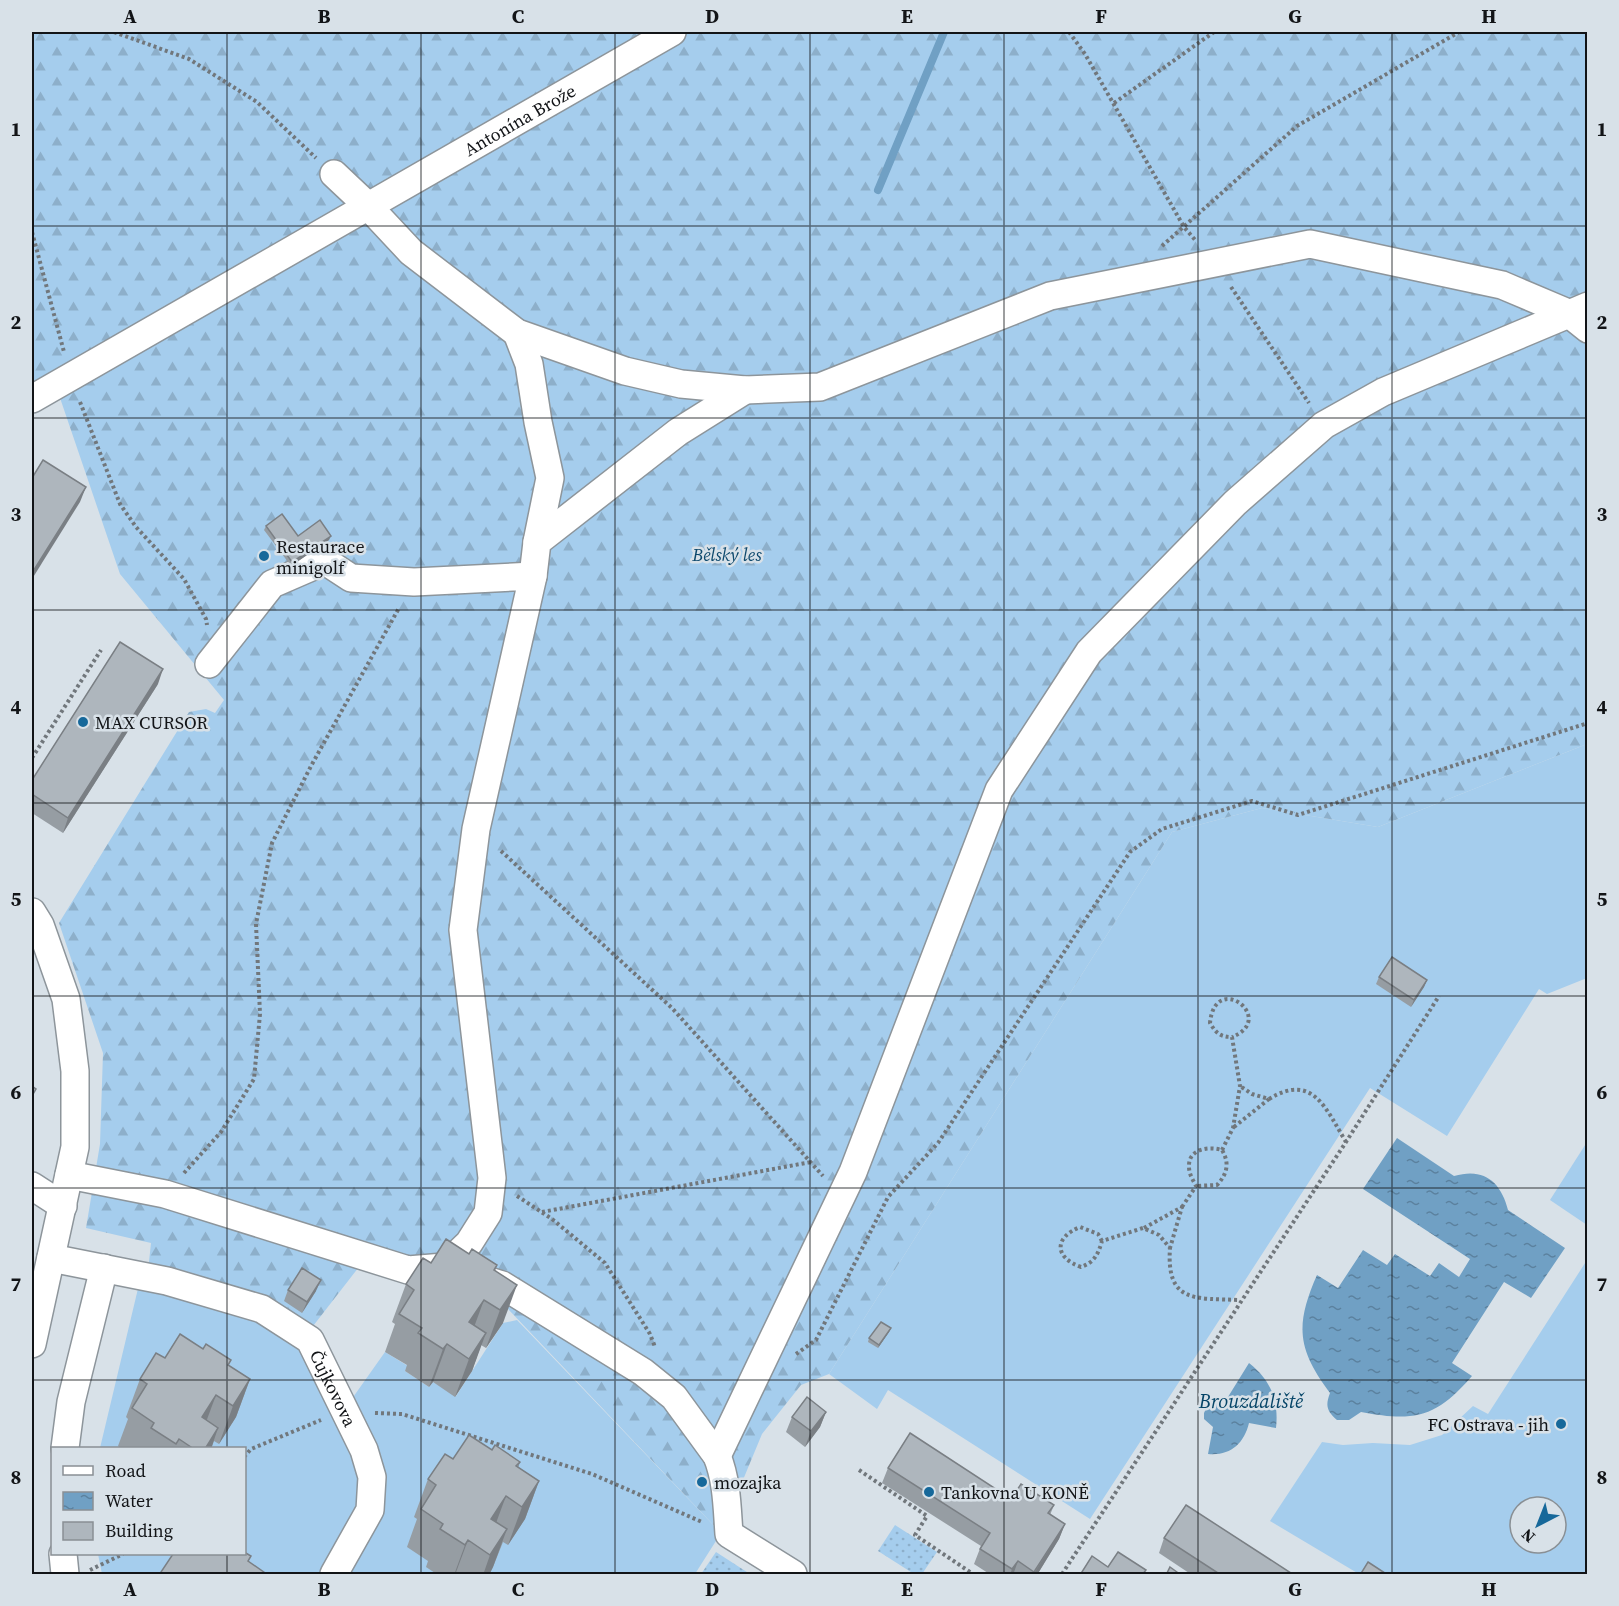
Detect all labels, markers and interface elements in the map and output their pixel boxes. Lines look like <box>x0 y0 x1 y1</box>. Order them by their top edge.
text: A <box>123 2 137 30</box>
text: B <box>317 2 331 30</box>
text: C <box>512 2 524 30</box>
text: D <box>705 2 719 30</box>
text: E <box>901 2 913 30</box>
text: F <box>1095 2 1107 30</box>
text: G <box>1288 2 1302 30</box>
text: H <box>1481 2 1497 30</box>
street label: Antonína Brože <box>459 77 580 161</box>
text: 1 <box>11 115 21 143</box>
text: 1 <box>1597 115 1607 143</box>
text: 2 <box>11 308 22 336</box>
text: 2 <box>1597 308 1608 336</box>
text: 3 <box>11 500 22 528</box>
text: 3 <box>1597 500 1608 528</box>
place label: Restaurace minigolf <box>276 534 365 580</box>
park label: Bělský les <box>691 542 762 567</box>
marker: Restaurace minigolf <box>257 549 271 563</box>
text: 4 <box>11 693 22 721</box>
text: 4 <box>1597 693 1608 721</box>
place label: MAX CURSOR <box>95 710 208 735</box>
marker: MAX CURSOR <box>76 715 90 729</box>
text: 5 <box>11 885 22 913</box>
text: 5 <box>1597 885 1608 913</box>
text: 6 <box>11 1078 22 1106</box>
text: 6 <box>1597 1078 1608 1106</box>
text: 7 <box>11 1270 22 1298</box>
text: 7 <box>1597 1270 1608 1298</box>
street label: Čujkovova <box>304 1346 363 1431</box>
water label: Brouzdaliště <box>1198 1387 1305 1415</box>
place label: FC Ostrava - jih <box>1427 1412 1549 1437</box>
marker: FC Ostrava - jih <box>1554 1417 1568 1431</box>
legend <box>51 1447 246 1555</box>
text: Road <box>105 1458 146 1483</box>
text: 8 <box>11 1463 21 1491</box>
text: 8 <box>1597 1463 1607 1491</box>
place label: mozajka <box>714 1470 782 1495</box>
marker: mozajka <box>695 1475 709 1489</box>
place label: Tankovna U KONĚ <box>941 1480 1089 1505</box>
marker: Tankovna U KONĚ <box>922 1485 936 1499</box>
text: Water <box>105 1488 153 1513</box>
north arrow <box>1508 1495 1568 1555</box>
text: Building <box>105 1518 173 1543</box>
text: N <box>1516 1524 1540 1548</box>
text: A <box>123 1575 137 1603</box>
text: B <box>317 1575 331 1603</box>
text: C <box>512 1575 524 1603</box>
text: D <box>705 1575 719 1603</box>
text: E <box>901 1575 913 1603</box>
text: F <box>1095 1575 1107 1603</box>
text: G <box>1288 1575 1302 1603</box>
text: H <box>1481 1575 1497 1603</box>

